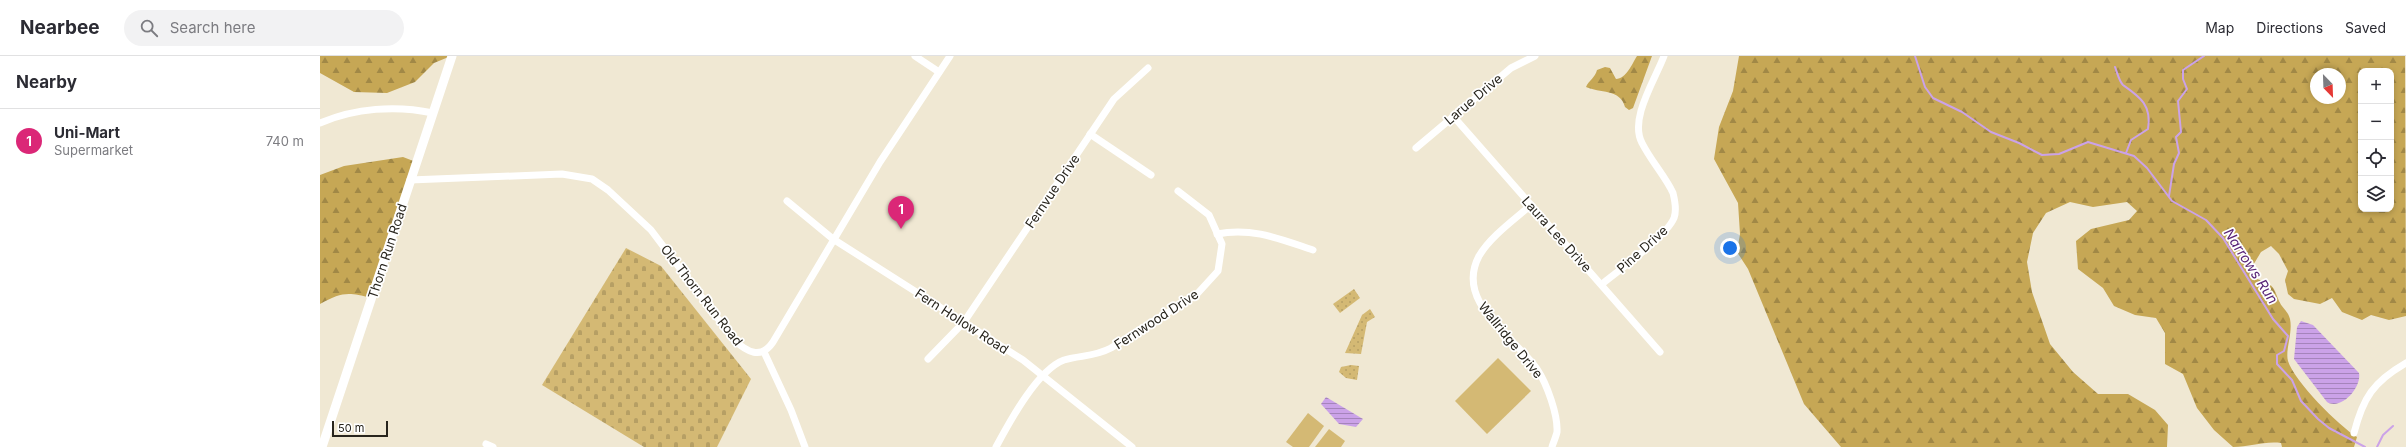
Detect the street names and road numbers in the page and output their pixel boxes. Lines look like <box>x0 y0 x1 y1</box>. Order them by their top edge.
street label: Larue Drive <box>1441 70 1505 128</box>
street label: Fernvue Drive <box>1021 151 1083 231</box>
street label: Laura Lee Drive <box>1519 193 1595 275</box>
street label: Thorn Run Road <box>364 201 410 301</box>
street label: Pine Drive <box>1613 222 1671 276</box>
street label: Old Thorn Run Road <box>658 241 746 349</box>
street label: Fern Hollow Road <box>912 285 1012 357</box>
street label: Fernwood Drive <box>1111 286 1201 352</box>
street label: Wallridge Drive <box>1475 299 1547 381</box>

